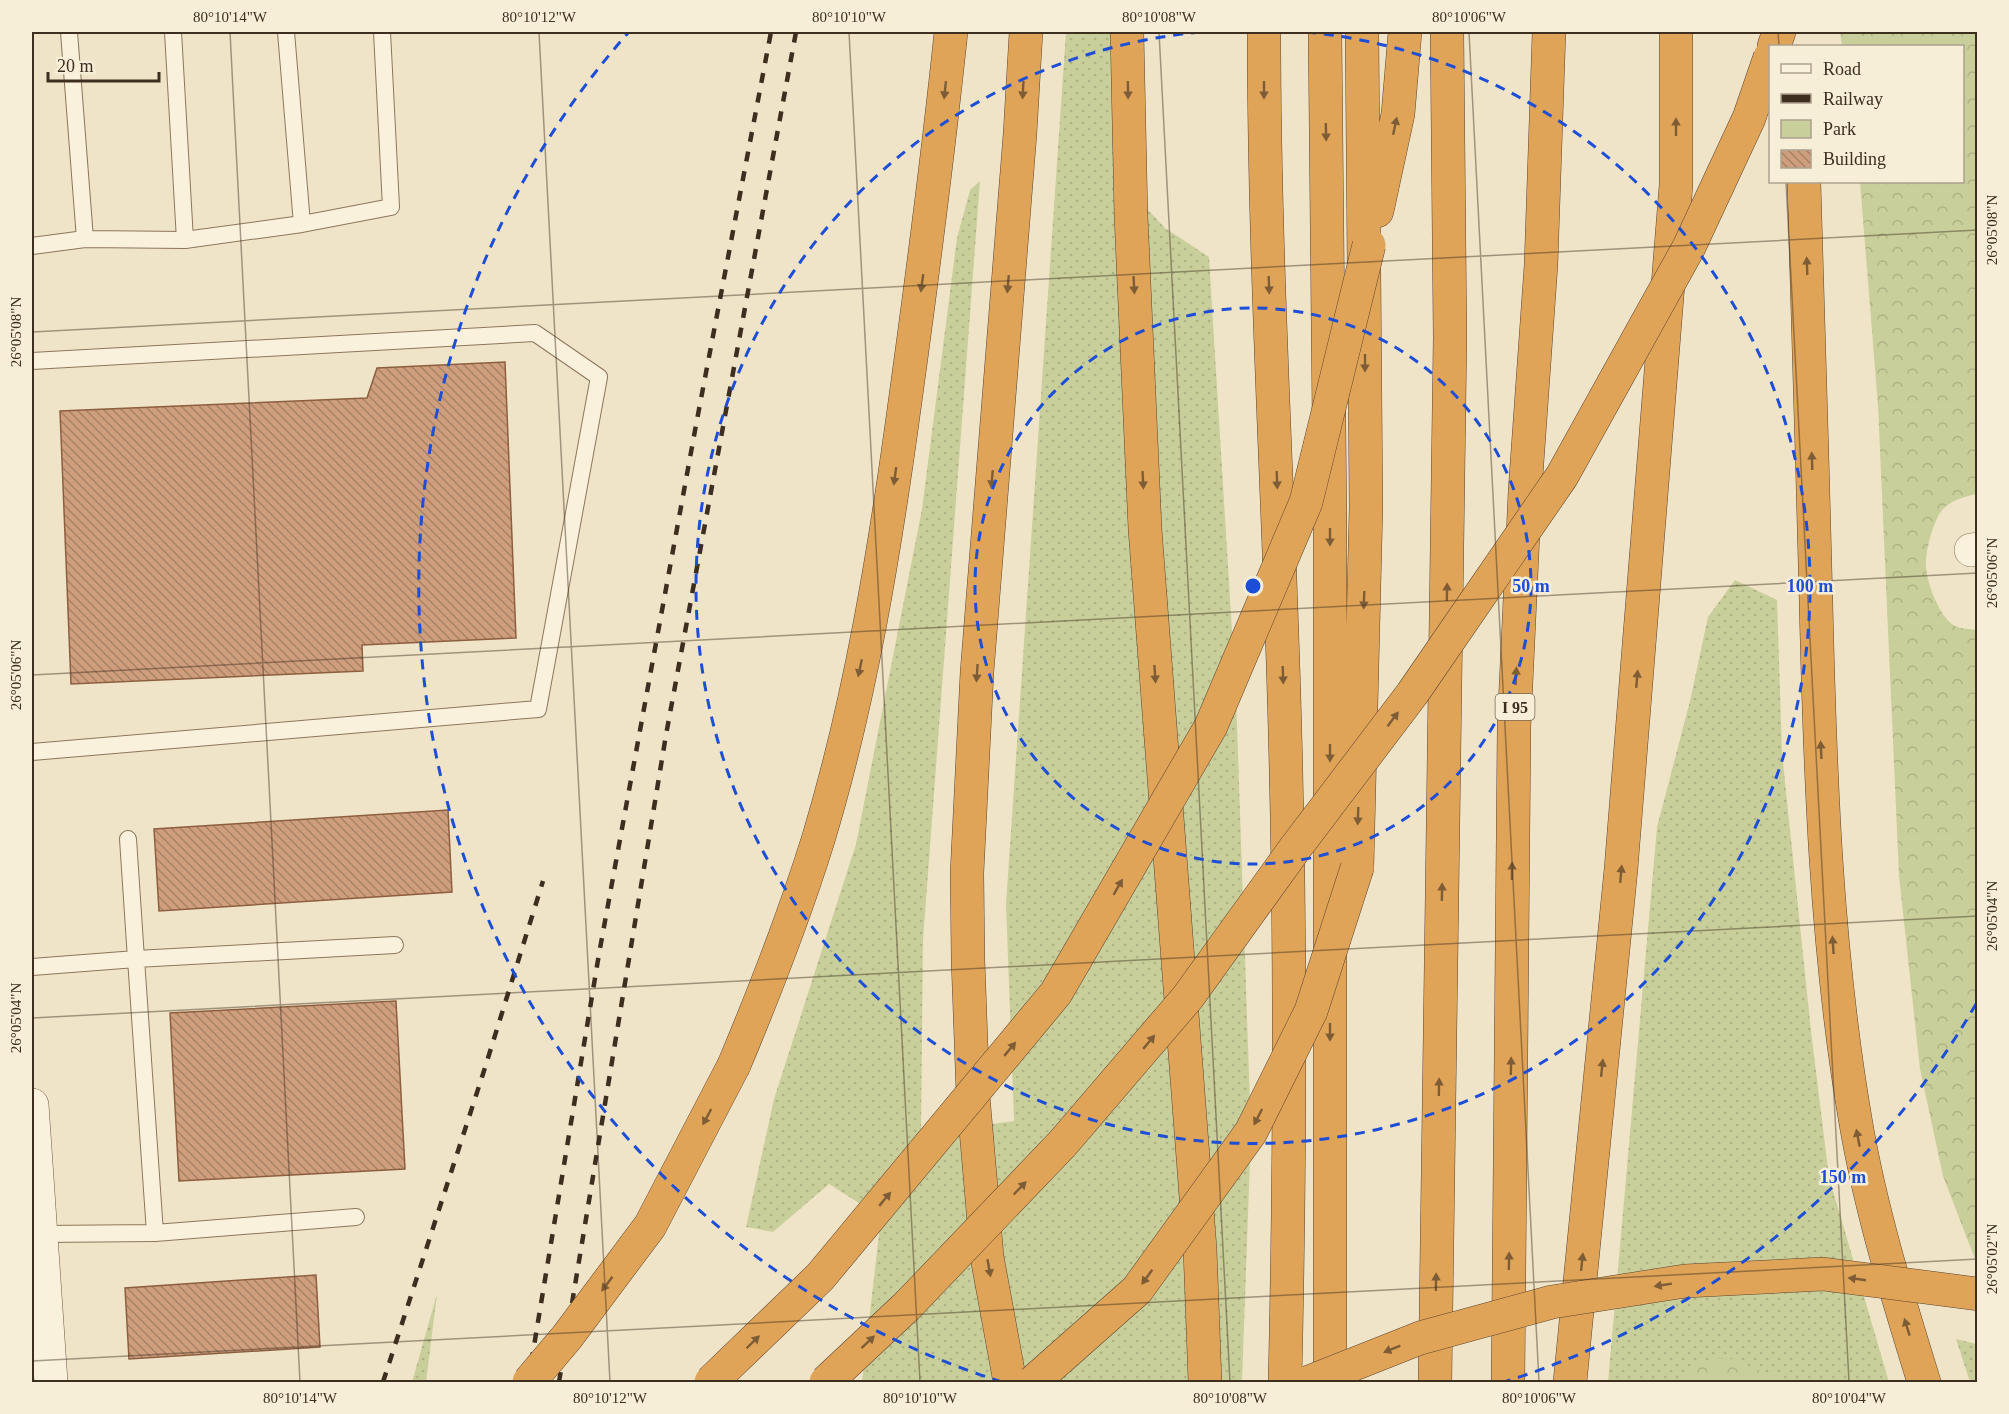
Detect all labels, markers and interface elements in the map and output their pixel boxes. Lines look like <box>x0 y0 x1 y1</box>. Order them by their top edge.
text: 80°10'14"W <box>193 9 268 25</box>
text: 80°10'12"W <box>502 9 577 25</box>
text: 80°10'10"W <box>812 9 887 25</box>
text: 80°10'08"W <box>1122 9 1197 25</box>
text: 80°10'06"W <box>1432 9 1507 25</box>
scale bar <box>48 45 159 83</box>
legend <box>1769 45 1964 183</box>
text: 20 m <box>57 56 94 76</box>
text: Road <box>1823 59 1861 79</box>
one-way arrow <box>940 80 950 99</box>
one-way arrow <box>1018 80 1028 99</box>
one-way arrow <box>1123 80 1133 99</box>
one-way arrow <box>1259 80 1269 99</box>
text: Railway <box>1823 89 1883 109</box>
one-way arrow <box>1391 117 1401 135</box>
one-way arrow <box>1671 117 1681 136</box>
text: Park <box>1823 119 1856 139</box>
one-way arrow <box>1321 122 1331 141</box>
text: Building <box>1823 149 1886 169</box>
text: 26°05'08"N <box>1984 195 2000 265</box>
one-way arrow <box>1802 257 1812 276</box>
one-way arrow <box>917 274 926 293</box>
one-way arrow <box>1003 275 1013 294</box>
one-way arrow <box>1129 275 1138 294</box>
one-way arrow <box>1265 275 1274 294</box>
text: 26°05'08"N <box>8 297 24 367</box>
one-way arrow <box>1360 353 1370 372</box>
one-way arrow <box>1808 451 1817 470</box>
one-way arrow <box>890 467 899 486</box>
one-way arrow <box>987 469 997 488</box>
one-way arrow <box>1138 470 1147 489</box>
one-way arrow <box>1272 470 1281 489</box>
one-way arrow <box>1325 527 1335 546</box>
text: 26°05'06"N <box>1984 538 2000 608</box>
centre of rings <box>1243 576 1263 596</box>
text: 50 m <box>1512 576 1550 596</box>
text: 100 m <box>1787 576 1833 596</box>
one-way arrow <box>1442 583 1451 602</box>
one-way arrow <box>1359 590 1368 609</box>
text: 26°05'06"N <box>8 640 24 710</box>
one-way arrow <box>855 659 864 678</box>
one-way arrow <box>972 664 981 683</box>
one-way arrow <box>1151 665 1160 684</box>
one-way arrow <box>1279 665 1288 684</box>
one-way arrow <box>1512 667 1521 686</box>
one-way arrow <box>1632 670 1642 689</box>
road number: I 95 <box>1496 694 1534 720</box>
one-way arrow <box>1387 712 1399 728</box>
one-way arrow <box>1816 741 1825 760</box>
one-way arrow <box>1325 743 1335 762</box>
one-way arrow <box>1353 806 1363 825</box>
one-way arrow <box>1507 862 1517 881</box>
one-way arrow <box>1616 864 1626 883</box>
one-way arrow <box>1112 879 1123 895</box>
text: 26°05'04"N <box>1984 881 2000 951</box>
one-way arrow <box>1437 883 1447 902</box>
one-way arrow <box>1828 935 1838 954</box>
text: 26°05'04"N <box>8 983 24 1053</box>
one-way arrow <box>1325 1022 1335 1041</box>
one-way arrow <box>1142 1035 1155 1050</box>
one-way arrow <box>1003 1041 1016 1057</box>
one-way arrow <box>1506 1057 1515 1076</box>
one-way arrow <box>1597 1058 1606 1077</box>
one-way arrow <box>1434 1078 1444 1097</box>
one-way arrow <box>702 1109 712 1126</box>
one-way arrow <box>1253 1109 1263 1126</box>
one-way arrow <box>1853 1128 1862 1147</box>
text: 150 m <box>1820 1167 1866 1187</box>
one-way arrow <box>1013 1181 1027 1196</box>
one-way arrow <box>878 1191 891 1207</box>
text: 26°05'02"N <box>1984 1224 2000 1294</box>
one-way arrow <box>1504 1252 1514 1271</box>
one-way arrow <box>1577 1252 1587 1271</box>
one-way arrow <box>985 1258 994 1277</box>
one-way arrow <box>1142 1269 1153 1285</box>
one-way arrow <box>1432 1273 1441 1292</box>
one-way arrow <box>1847 1274 1866 1283</box>
one-way arrow <box>601 1275 613 1291</box>
one-way arrow <box>1653 1280 1672 1289</box>
one-way arrow <box>1902 1318 1911 1336</box>
one-way arrow <box>745 1335 759 1349</box>
one-way arrow <box>861 1336 875 1350</box>
one-way arrow <box>1383 1345 1401 1354</box>
text: 80°10'14"W <box>263 1390 338 1406</box>
text: 80°10'12"W <box>573 1390 648 1406</box>
text: 80°10'10"W <box>883 1390 958 1406</box>
text: 80°10'08"W <box>1193 1390 1268 1406</box>
text: 80°10'06"W <box>1502 1390 1577 1406</box>
text: 80°10'04"W <box>1812 1390 1887 1406</box>

